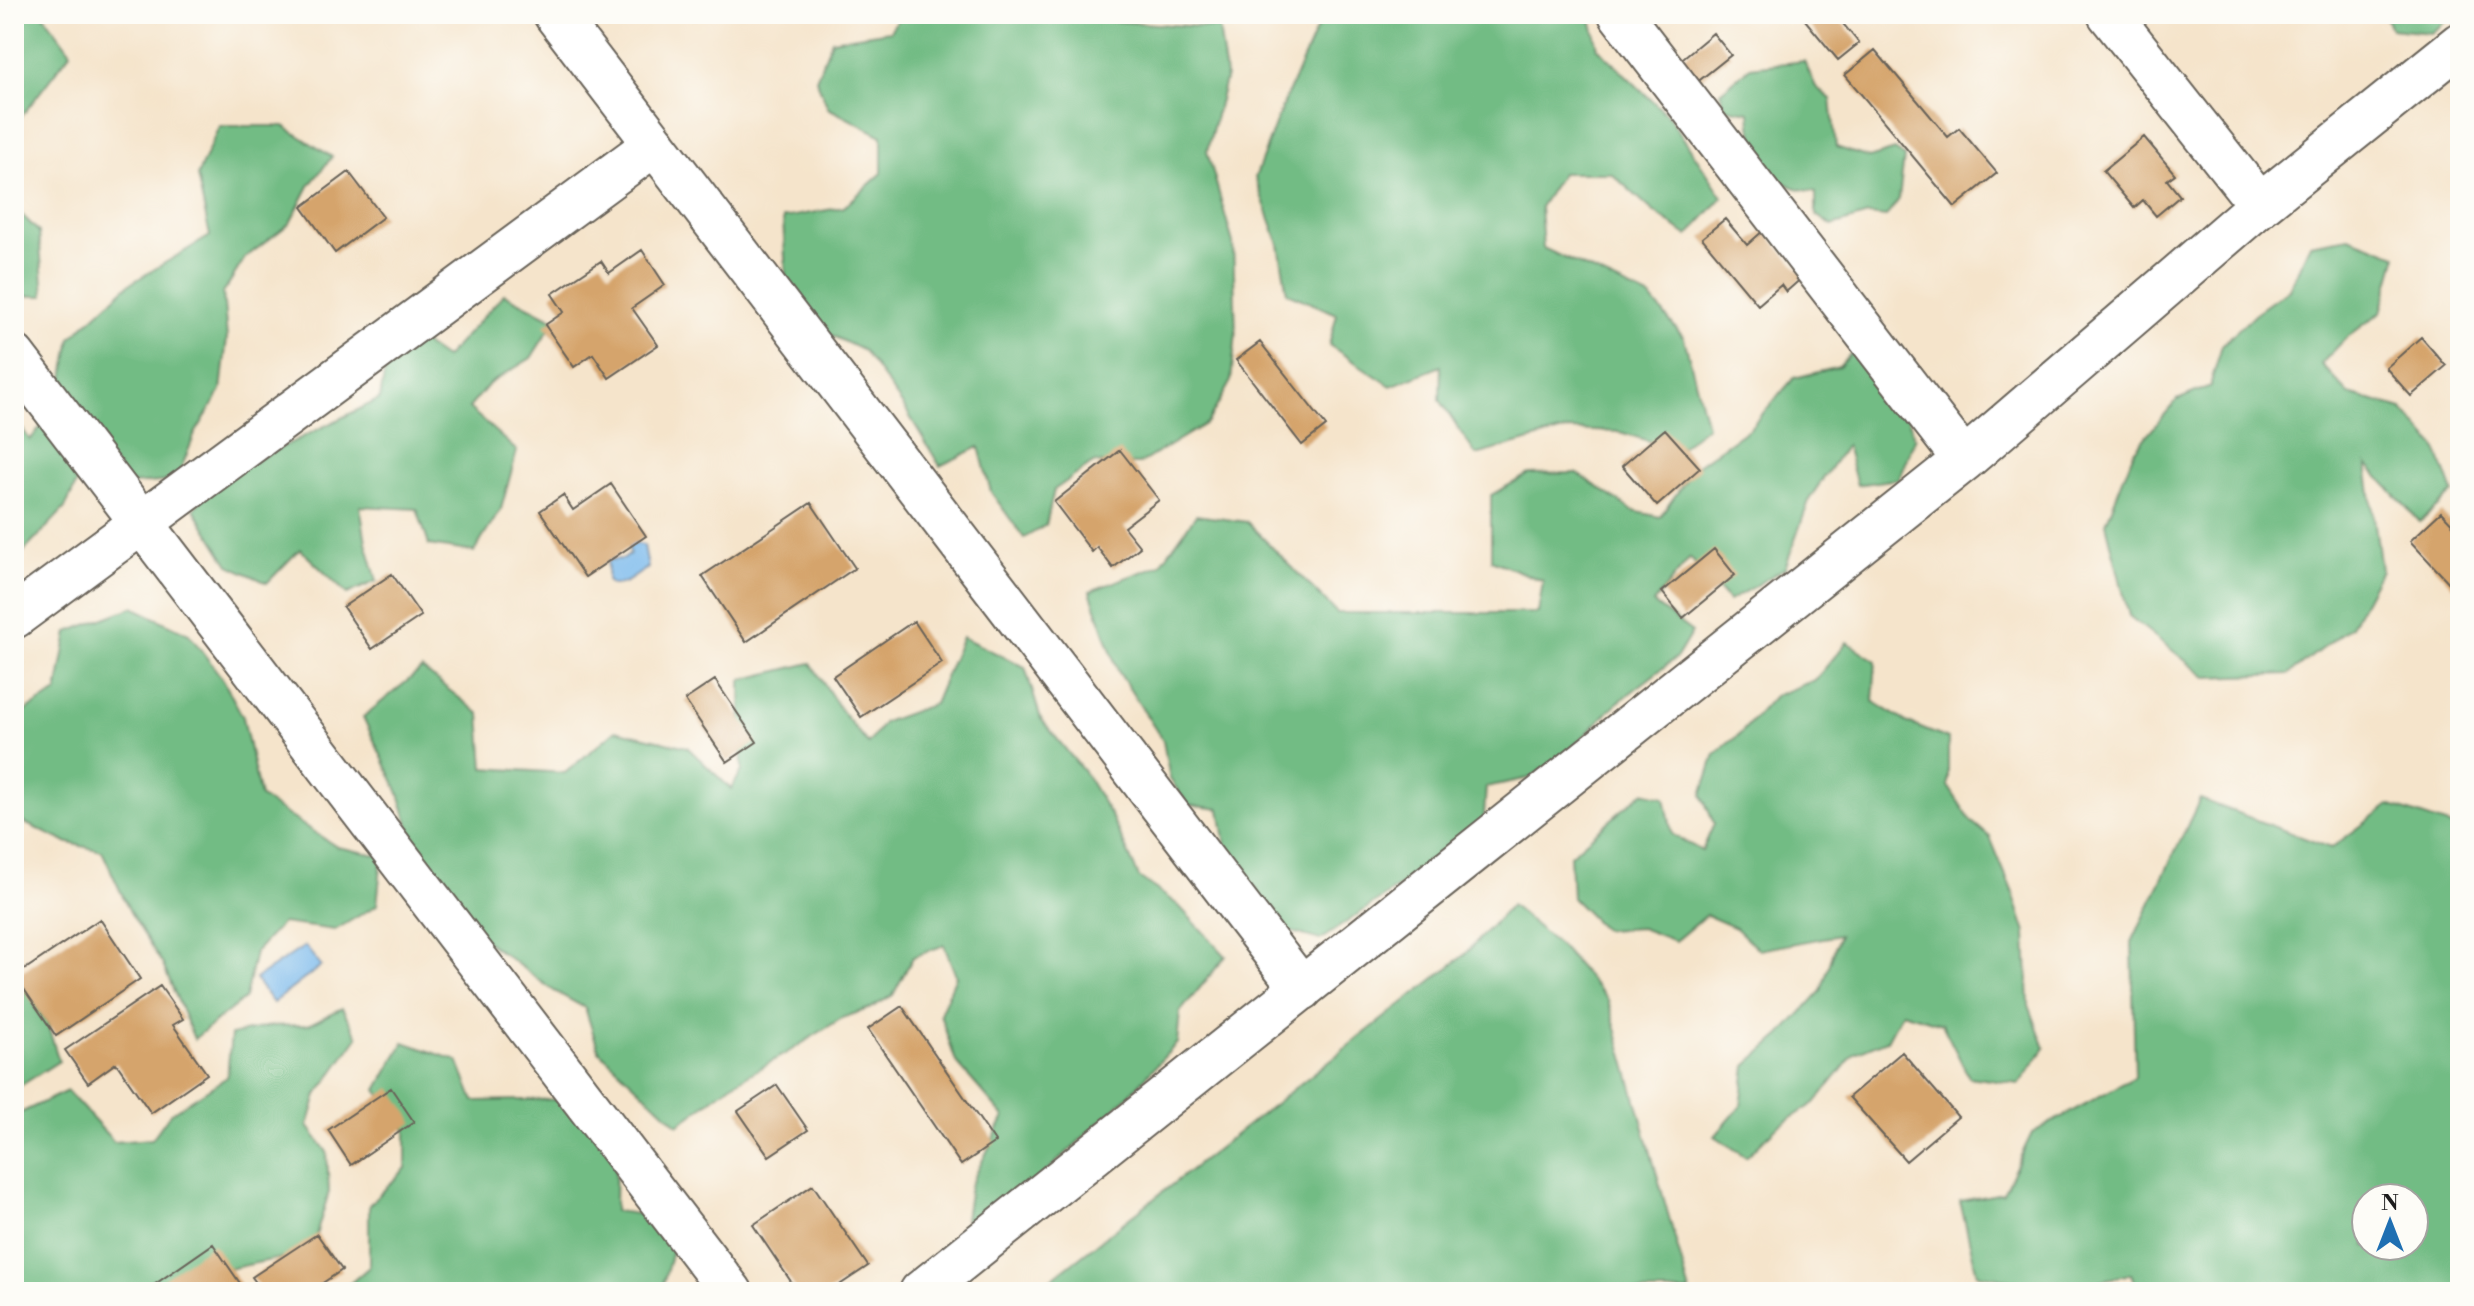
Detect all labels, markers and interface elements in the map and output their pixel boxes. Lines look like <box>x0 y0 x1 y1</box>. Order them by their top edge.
north arrow <box>2350 1182 2430 1262</box>
text: N <box>2381 1190 2399 1217</box>

